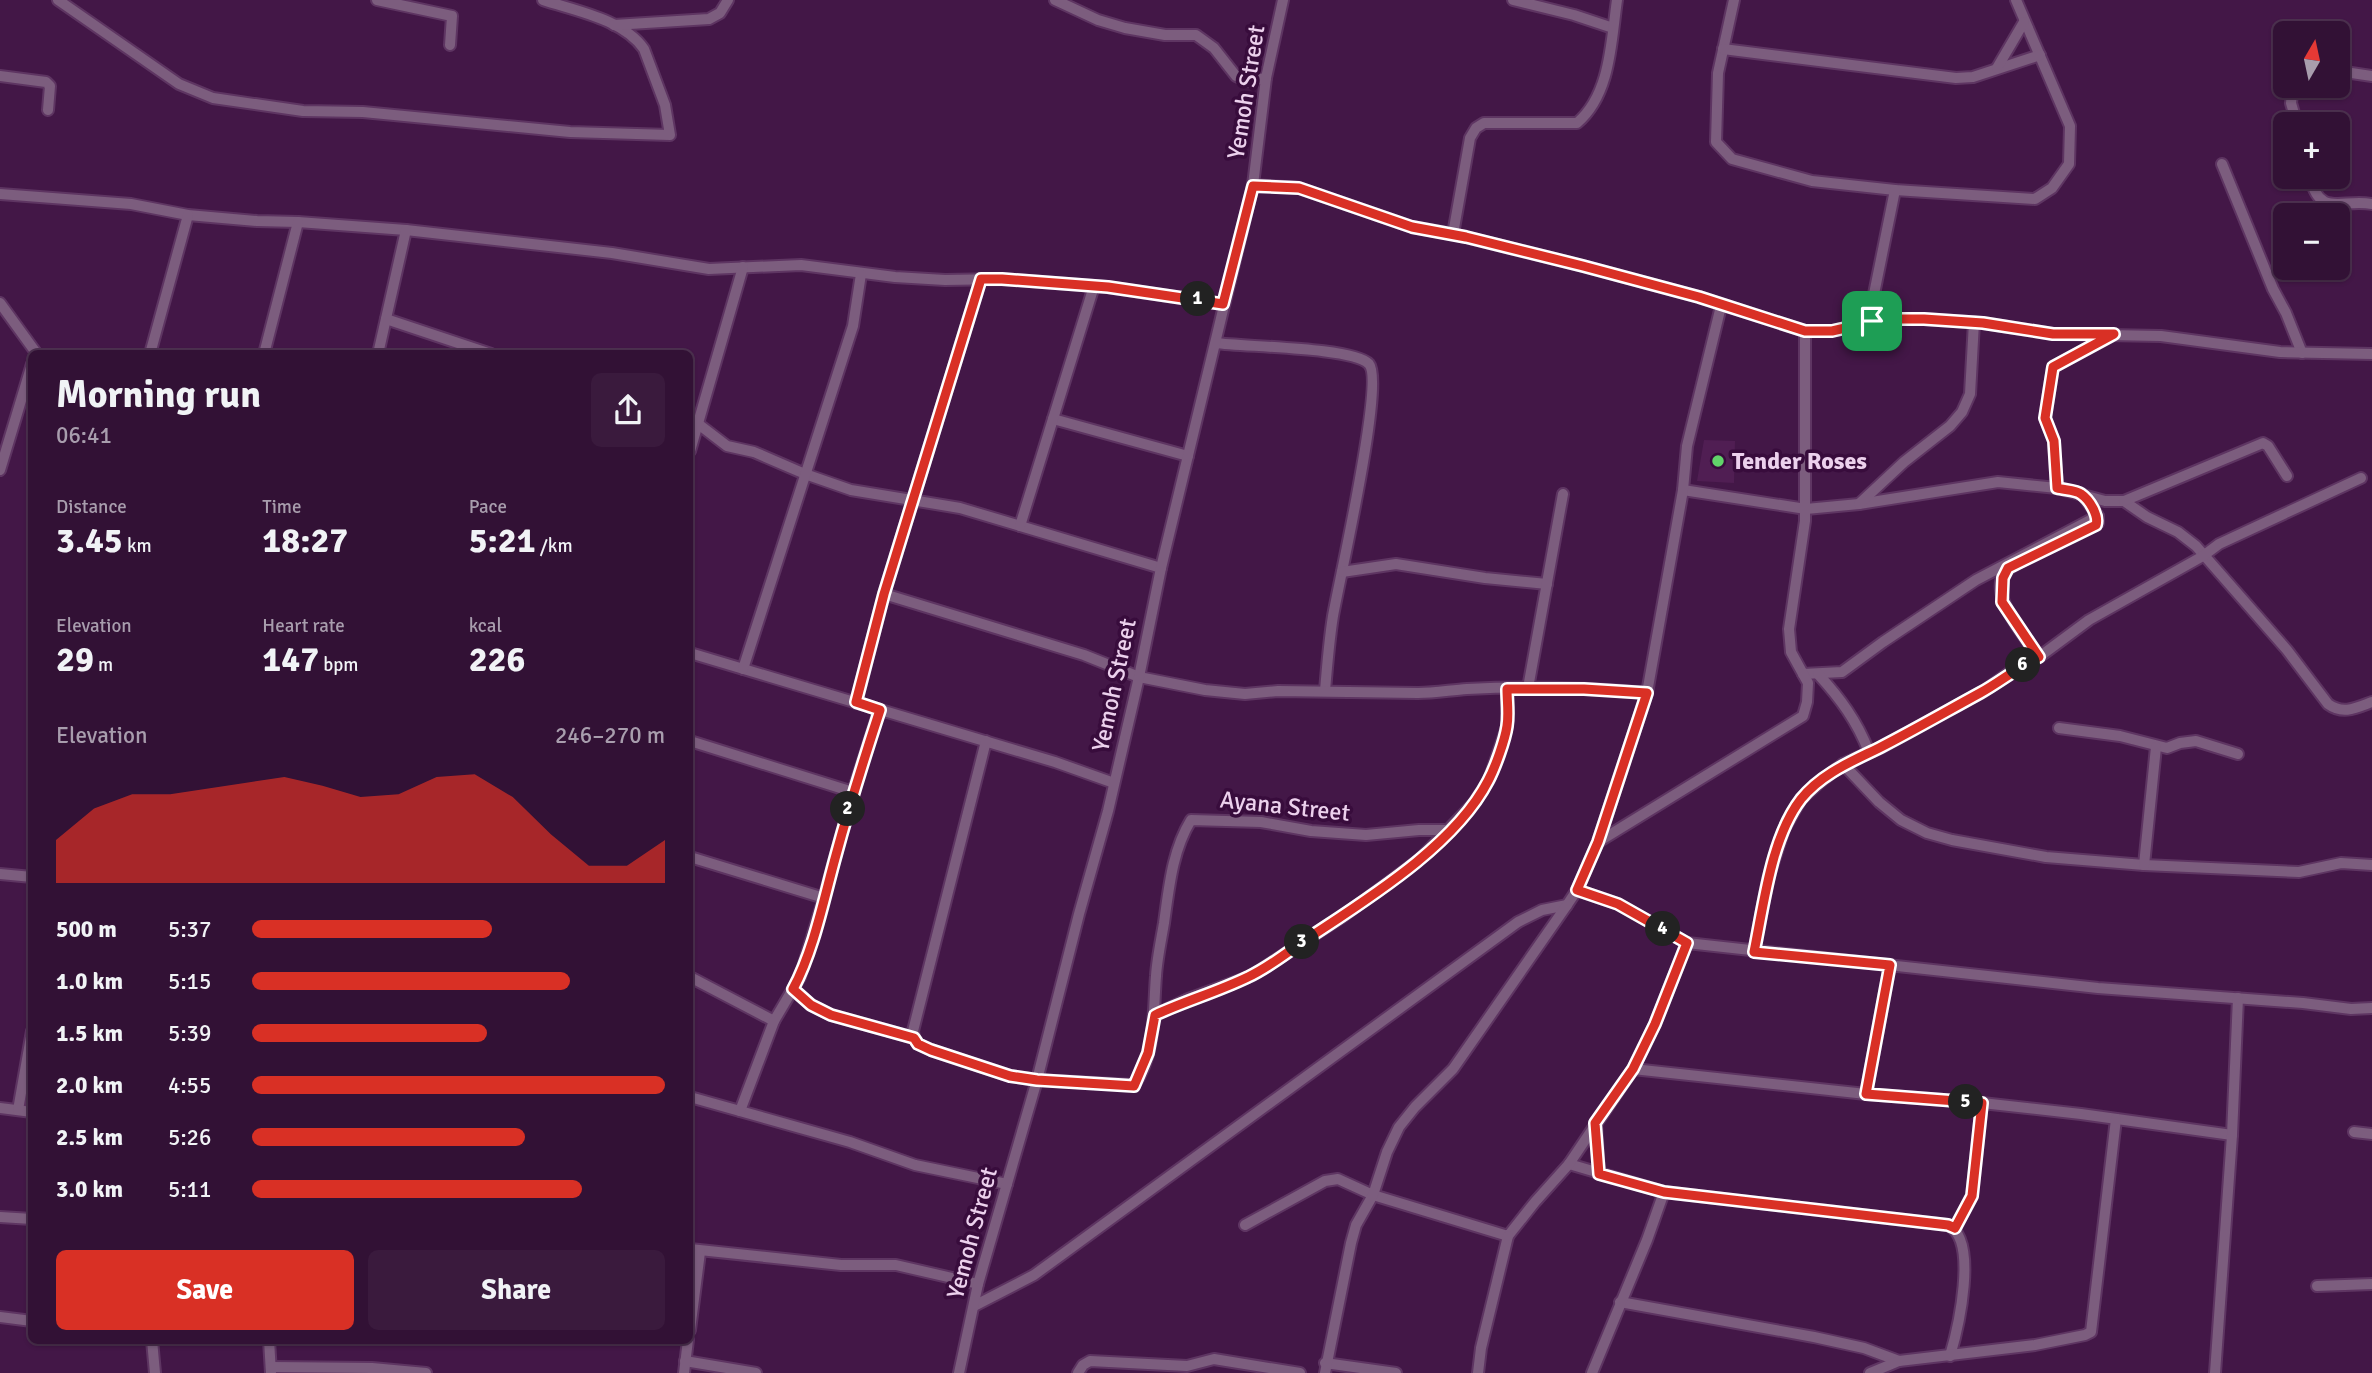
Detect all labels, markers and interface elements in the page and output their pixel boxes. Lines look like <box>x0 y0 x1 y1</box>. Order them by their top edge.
north arrow <box>2273 21 2350 98</box>
map controls <box>2273 21 2350 280</box>
street label: Yemoh Street <box>1221 23 1271 161</box>
button: + <box>2273 112 2350 189</box>
button: − <box>2273 203 2350 280</box>
pin: 1 <box>1180 282 1216 316</box>
text: 1 <box>1192 286 1203 310</box>
pin <box>1842 291 1902 351</box>
icon: arrive <box>1853 302 1891 340</box>
text: Morning run <box>56 371 261 418</box>
button: share <box>591 373 665 447</box>
text: 06:41 <box>56 421 112 450</box>
place label: Tender Roses <box>1732 446 1867 476</box>
marker: Tender Roses <box>1710 453 1726 469</box>
text: Distance <box>56 495 127 519</box>
text: Time <box>262 495 301 519</box>
text: Pace <box>469 495 507 519</box>
text: 3.45 <box>56 519 123 562</box>
text: 18:27 <box>262 519 348 562</box>
text: 5:21 <box>469 519 536 562</box>
text: km <box>123 534 152 558</box>
text: /km <box>536 534 573 558</box>
text: Elevation <box>56 614 132 638</box>
text: Heart rate <box>262 614 345 638</box>
text: kcal <box>469 614 502 638</box>
street label: Yemoh Street <box>1085 616 1143 754</box>
text: 29 <box>56 638 94 681</box>
text: 147 <box>262 638 319 681</box>
text: 226 <box>469 638 525 681</box>
pin: 6 <box>2006 648 2040 682</box>
text: 6 <box>2017 652 2028 676</box>
text: m <box>94 653 113 677</box>
text: bpm <box>319 653 358 677</box>
text: Elevation <box>56 721 148 750</box>
text: 246–270 m <box>555 721 665 750</box>
street label: Ayana Street <box>1219 784 1351 828</box>
pin: 2 <box>830 792 866 826</box>
text: 2 <box>842 796 853 820</box>
pin: 4 <box>1646 912 1680 946</box>
text: 500 m <box>56 915 117 944</box>
text: 5:37 <box>168 915 211 944</box>
text: 4 <box>1657 916 1668 940</box>
pin: 3 <box>1284 925 1320 960</box>
text: 3 <box>1296 929 1307 953</box>
text: 1.0 km <box>56 967 123 996</box>
text: 5:15 <box>168 967 211 996</box>
text: 1.5 km <box>56 1019 123 1048</box>
text: 5:39 <box>168 1019 211 1048</box>
text: 2.0 km <box>56 1071 123 1100</box>
text: 4:55 <box>168 1071 211 1100</box>
pin: 5 <box>1948 1084 1983 1120</box>
text: 5 <box>1960 1089 1971 1113</box>
text: 2.5 km <box>56 1123 123 1152</box>
text: 5:26 <box>168 1123 211 1152</box>
street label: Yemoh Street <box>940 1164 1004 1302</box>
text: 3.0 km <box>56 1175 123 1204</box>
text: 5:11 <box>168 1175 211 1204</box>
button: Save <box>56 1250 354 1330</box>
button: Share <box>368 1250 665 1330</box>

